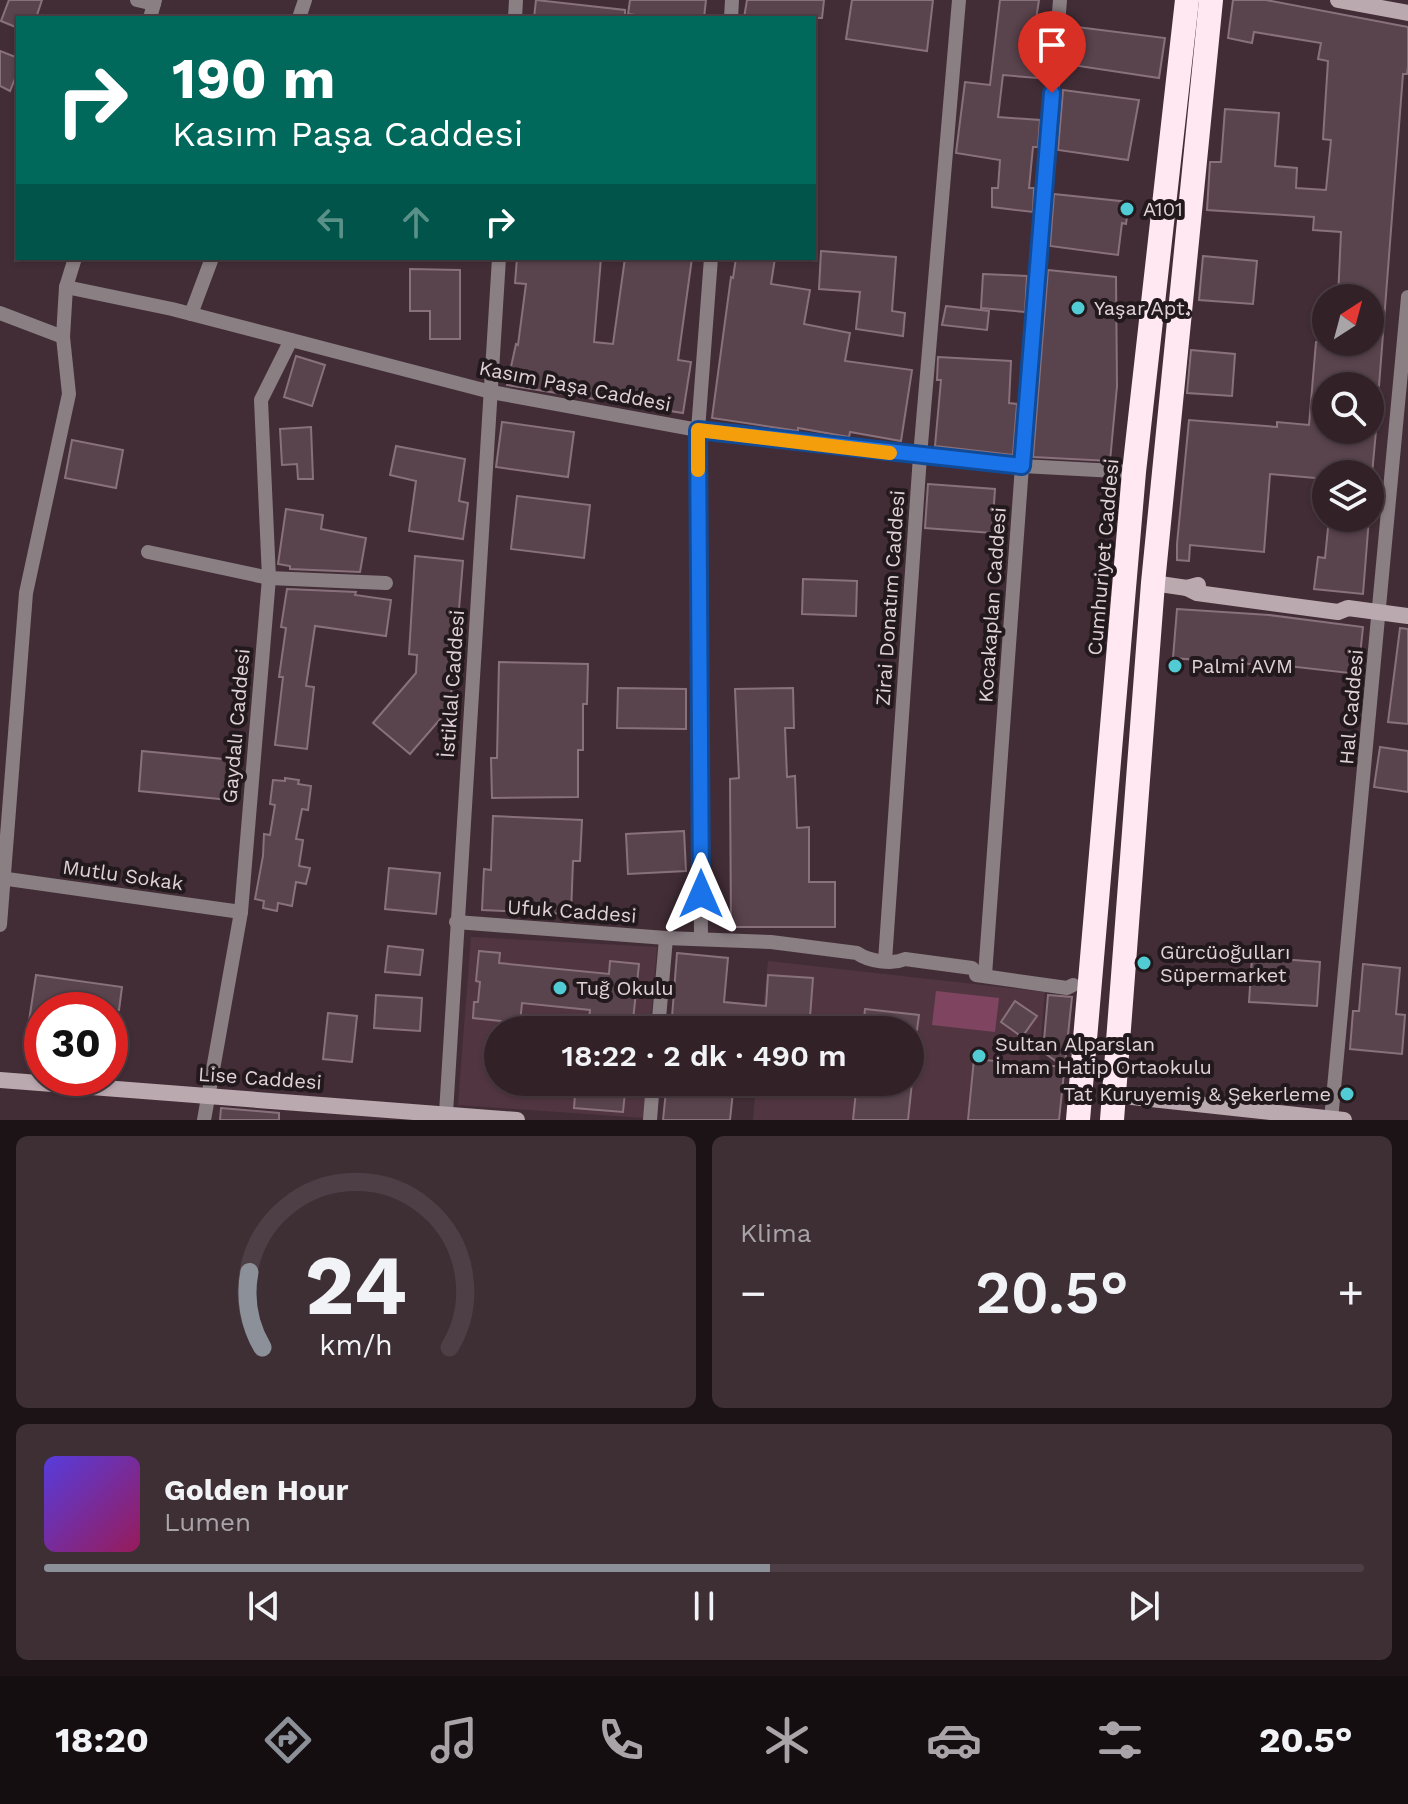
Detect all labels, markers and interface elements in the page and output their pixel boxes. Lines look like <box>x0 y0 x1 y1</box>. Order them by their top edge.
pin <box>1018 11 1086 93</box>
icon: arrive <box>1030 23 1074 67</box>
text: 190 m <box>172 46 335 112</box>
icon: right <box>40 48 144 152</box>
text: Kasım Paşa Caddesi <box>172 113 523 155</box>
place label: A101 <box>1143 197 1183 221</box>
icon: left <box>310 200 354 244</box>
icon: ahead <box>394 200 438 244</box>
icon: right <box>478 200 522 244</box>
marker: A101 <box>1118 200 1136 218</box>
north arrow <box>1312 284 1384 356</box>
map controls <box>1312 284 1384 532</box>
place label: Yaşar Apt. <box>1094 296 1190 320</box>
marker: Yaşar Apt. <box>1069 299 1087 317</box>
street label: Kasım Paşa Caddesi <box>477 356 673 416</box>
button: search <box>1312 372 1384 444</box>
street label: Cumhuriyet Caddesi <box>1082 458 1124 656</box>
button: layers <box>1312 460 1384 532</box>
street label: Zirai Donatım Caddesi <box>870 489 910 707</box>
street label: Kocakaplan Caddesi <box>973 506 1011 704</box>
street label: İstiklal Caddesi <box>435 609 469 759</box>
street label: Gaydalı Caddesi <box>217 648 255 804</box>
street label: Hal Caddesi <box>1334 648 1368 766</box>
place label: Palmi AVM <box>1191 654 1293 678</box>
marker: Palmi AVM <box>1166 657 1184 675</box>
position arrow <box>659 852 743 936</box>
street label: Mutlu Sokak <box>61 855 185 895</box>
street label: Ufuk Caddesi <box>507 895 637 927</box>
place label: Gürcüoğulları Süpermarket <box>1160 940 1290 987</box>
marker: Gürcüoğulları Süpermarket <box>1135 954 1153 972</box>
place label: Tuğ Okulu <box>576 976 674 1000</box>
marker: Tuğ Okulu <box>551 979 569 997</box>
speed limit sign: 30 <box>24 992 128 1096</box>
place label: Sultan Alparslan İmam Hatip Ortaokulu <box>995 1032 1212 1079</box>
text: 18:22 · 2 dk · 490 m <box>561 1038 847 1073</box>
marker: Sultan Alparslan İmam Hatip Ortaokulu <box>970 1047 988 1065</box>
street label: Lise Caddesi <box>197 1062 323 1094</box>
place label: Tat Kuruyemiş & Şekerleme <box>1063 1082 1331 1106</box>
marker: Tat Kuruyemiş & Şekerleme <box>1338 1085 1356 1103</box>
text: Klima <box>740 1218 811 1248</box>
text: 24 <box>305 1237 407 1334</box>
text: 20.5° <box>975 1257 1129 1328</box>
text: − <box>740 1267 767 1319</box>
text: + <box>1337 1267 1364 1319</box>
text: km/h <box>319 1328 393 1362</box>
text: Golden Hour <box>164 1472 348 1507</box>
text: Lumen <box>164 1507 251 1537</box>
icon: previous <box>242 1584 286 1628</box>
icon: pause <box>682 1584 726 1628</box>
icon: next <box>1122 1584 1166 1628</box>
icon: directions <box>260 1712 316 1768</box>
icon: music <box>426 1712 482 1768</box>
icon: phone <box>593 1712 649 1768</box>
icon: climate <box>759 1712 815 1768</box>
icon: car <box>926 1712 982 1768</box>
icon: filters <box>1092 1712 1148 1768</box>
text: 18:20 <box>55 1719 149 1761</box>
text: 20.5° <box>1259 1719 1353 1761</box>

